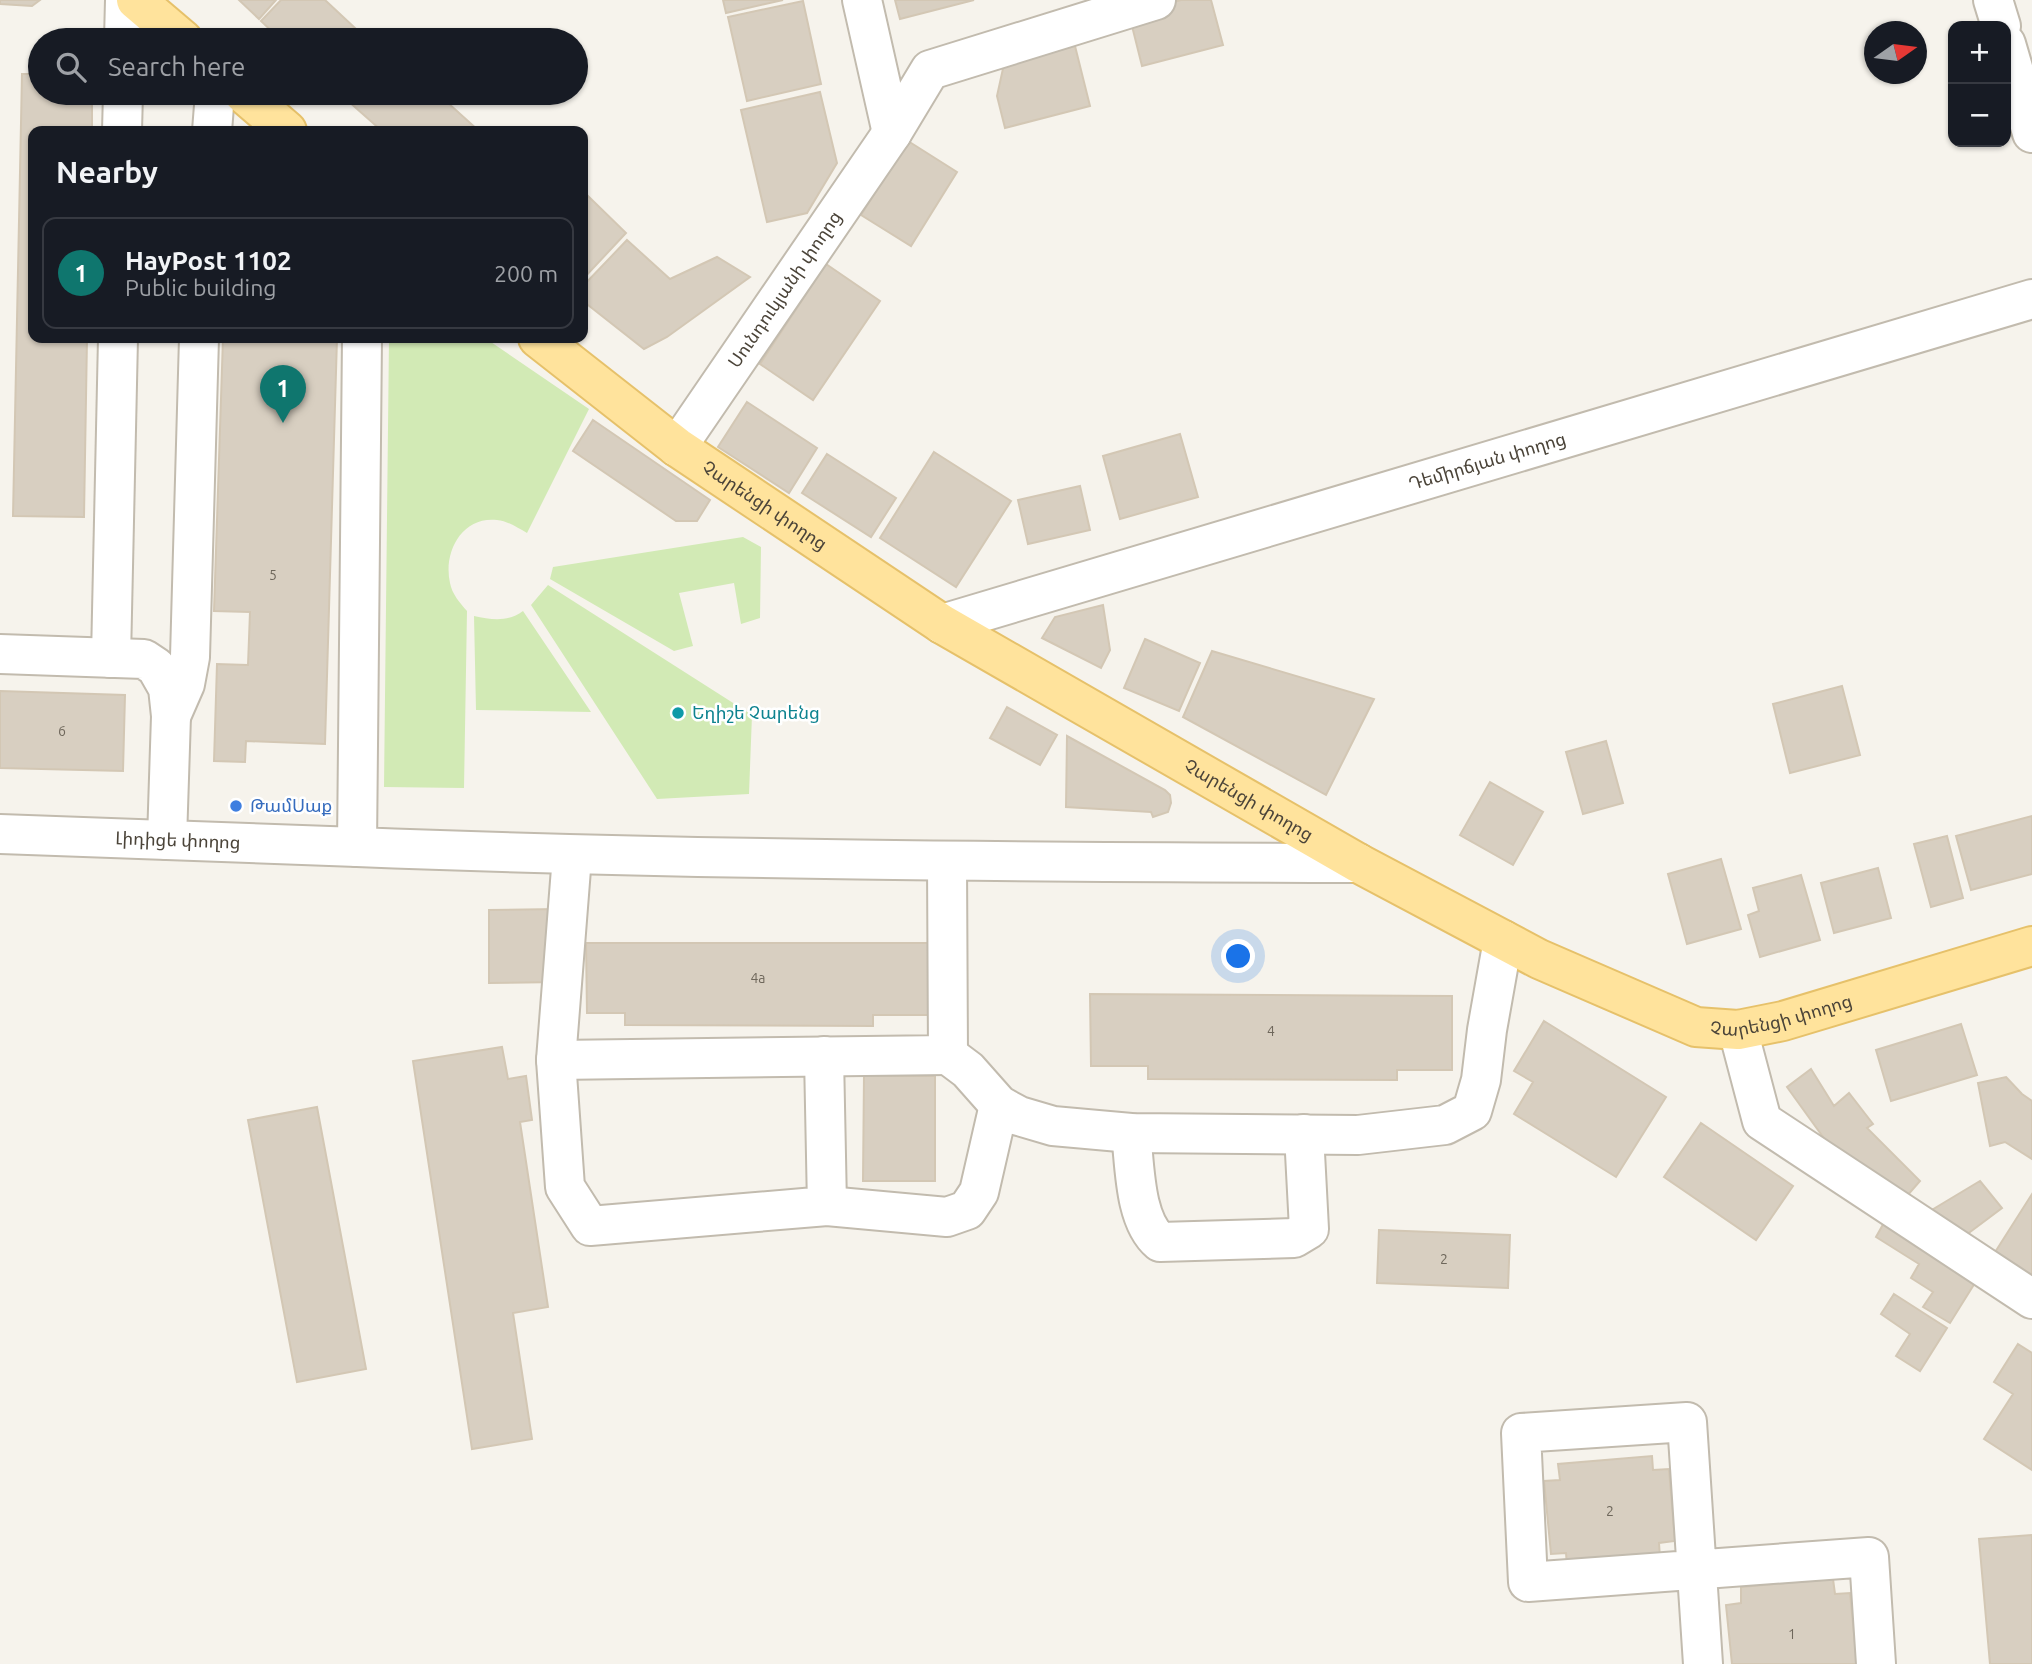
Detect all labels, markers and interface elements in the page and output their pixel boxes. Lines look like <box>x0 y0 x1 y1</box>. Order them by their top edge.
north arrow <box>1864 21 1927 84</box>
map controls <box>1948 21 2011 147</box>
button: + <box>1948 21 2011 84</box>
search box <box>28 28 588 105</box>
icon: search <box>52 48 90 86</box>
text: Search here <box>108 52 245 81</box>
button: − <box>1948 84 2011 147</box>
text: Nearby <box>56 155 158 189</box>
street label: Սունդուկյանի փողոց <box>724 207 845 371</box>
text: HayPost 1102 <box>125 246 292 275</box>
text: 1 <box>75 261 87 286</box>
text: 200 m <box>494 261 558 286</box>
text: Public building <box>125 275 277 300</box>
pin: 1 <box>260 365 306 423</box>
street label: Դեմիրճյան փողոց <box>1406 428 1568 493</box>
street label: Չարենցի փողոց <box>699 456 831 554</box>
house number: 5 <box>269 567 277 583</box>
place label: Եղիշե Չարենց <box>692 702 820 723</box>
marker: Եղիշե Չարենց <box>670 705 686 721</box>
house number: 6 <box>58 723 66 739</box>
street label: Չարենցի փողոց <box>1181 754 1317 845</box>
place label: ԹամՍաք <box>250 795 332 816</box>
marker: ԹամՍաք <box>228 798 244 814</box>
street label: Լիդիցե փողոց <box>115 827 241 853</box>
your location <box>1221 939 1255 973</box>
house number: 4a <box>750 970 766 986</box>
street label: Չարենցի փողոց <box>1710 990 1854 1040</box>
house number: 4 <box>1267 1023 1275 1039</box>
house number: 2 <box>1440 1251 1448 1267</box>
house number: 2 <box>1606 1503 1614 1519</box>
house number: 1 <box>1788 1626 1796 1642</box>

